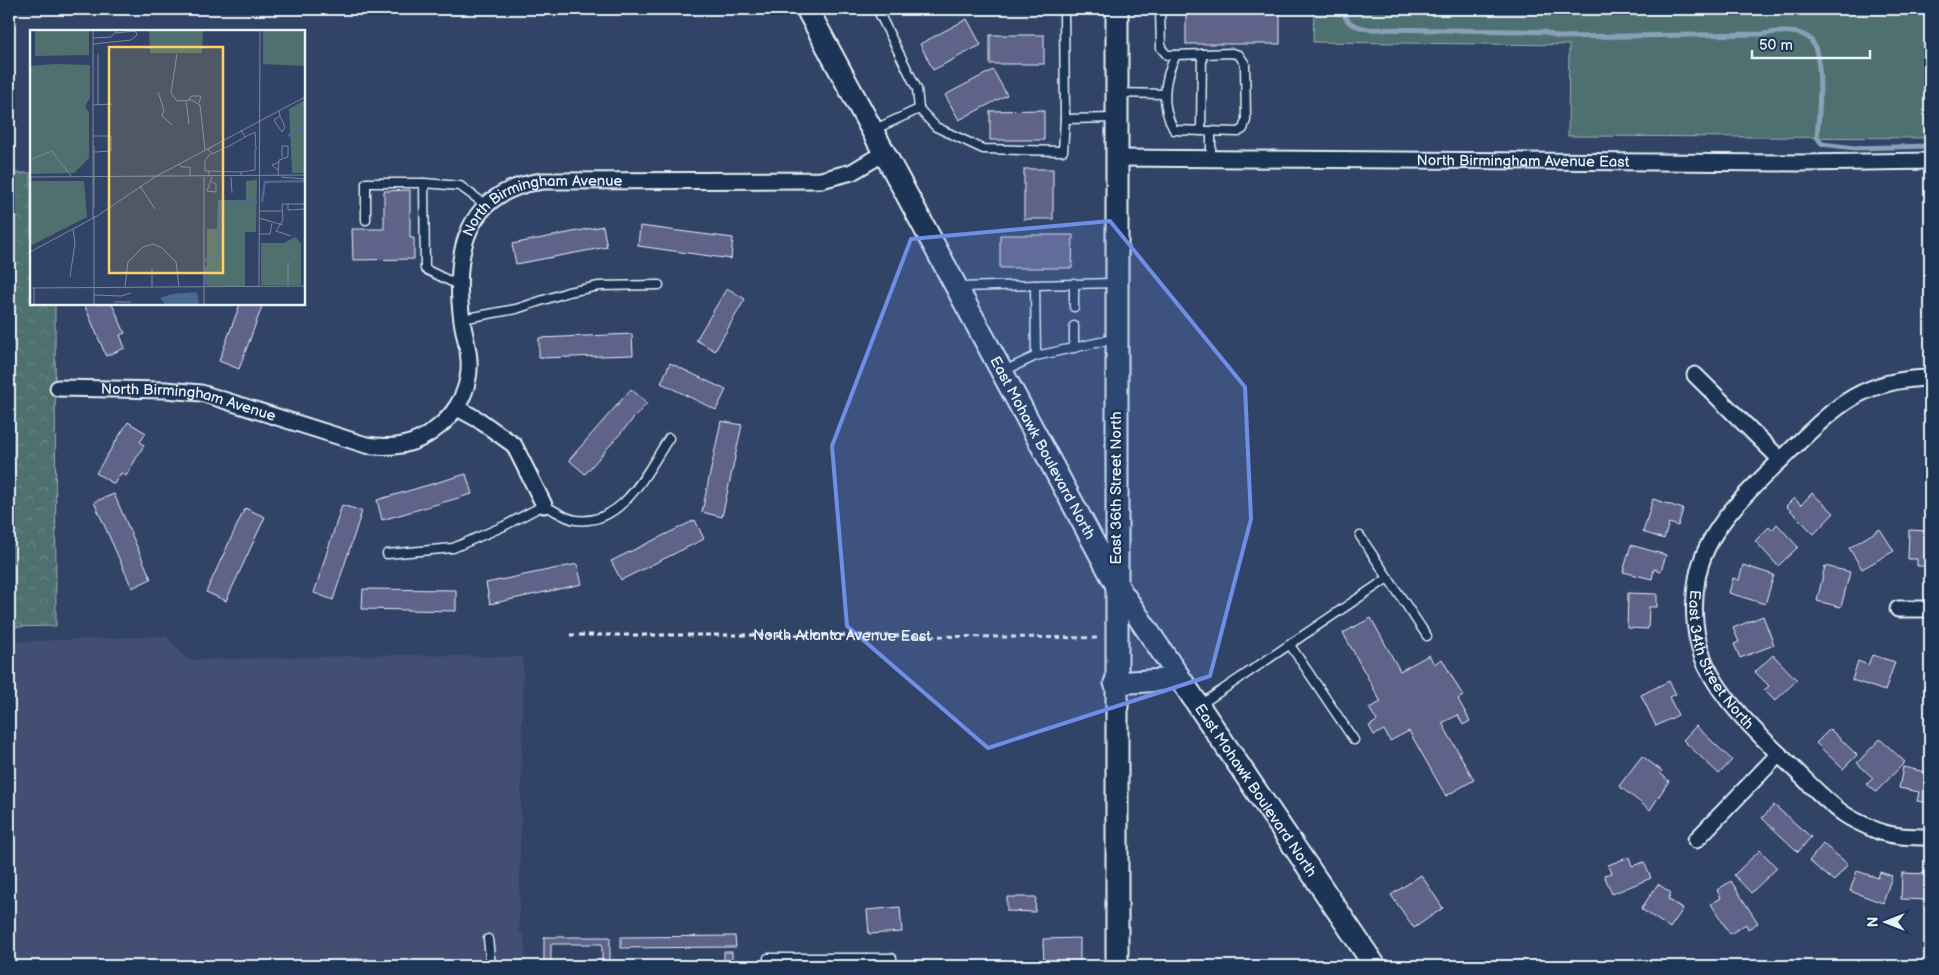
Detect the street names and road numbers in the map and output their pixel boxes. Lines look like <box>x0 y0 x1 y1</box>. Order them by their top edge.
street label: North Birmingham Avenue East <box>1417 151 1630 171</box>
street label: North Birmingham Avenue <box>458 171 623 239</box>
street label: East Mohawk Boulevard North <box>986 353 1100 542</box>
street label: North Birmingham Avenue <box>101 379 278 426</box>
street label: East 36th Street North <box>1107 411 1126 565</box>
street label: East 34th Street North <box>1685 589 1758 733</box>
street label: North Atlanta Avenue East <box>753 625 931 646</box>
street label: East Mohawk Boulevard North <box>1190 700 1321 880</box>

